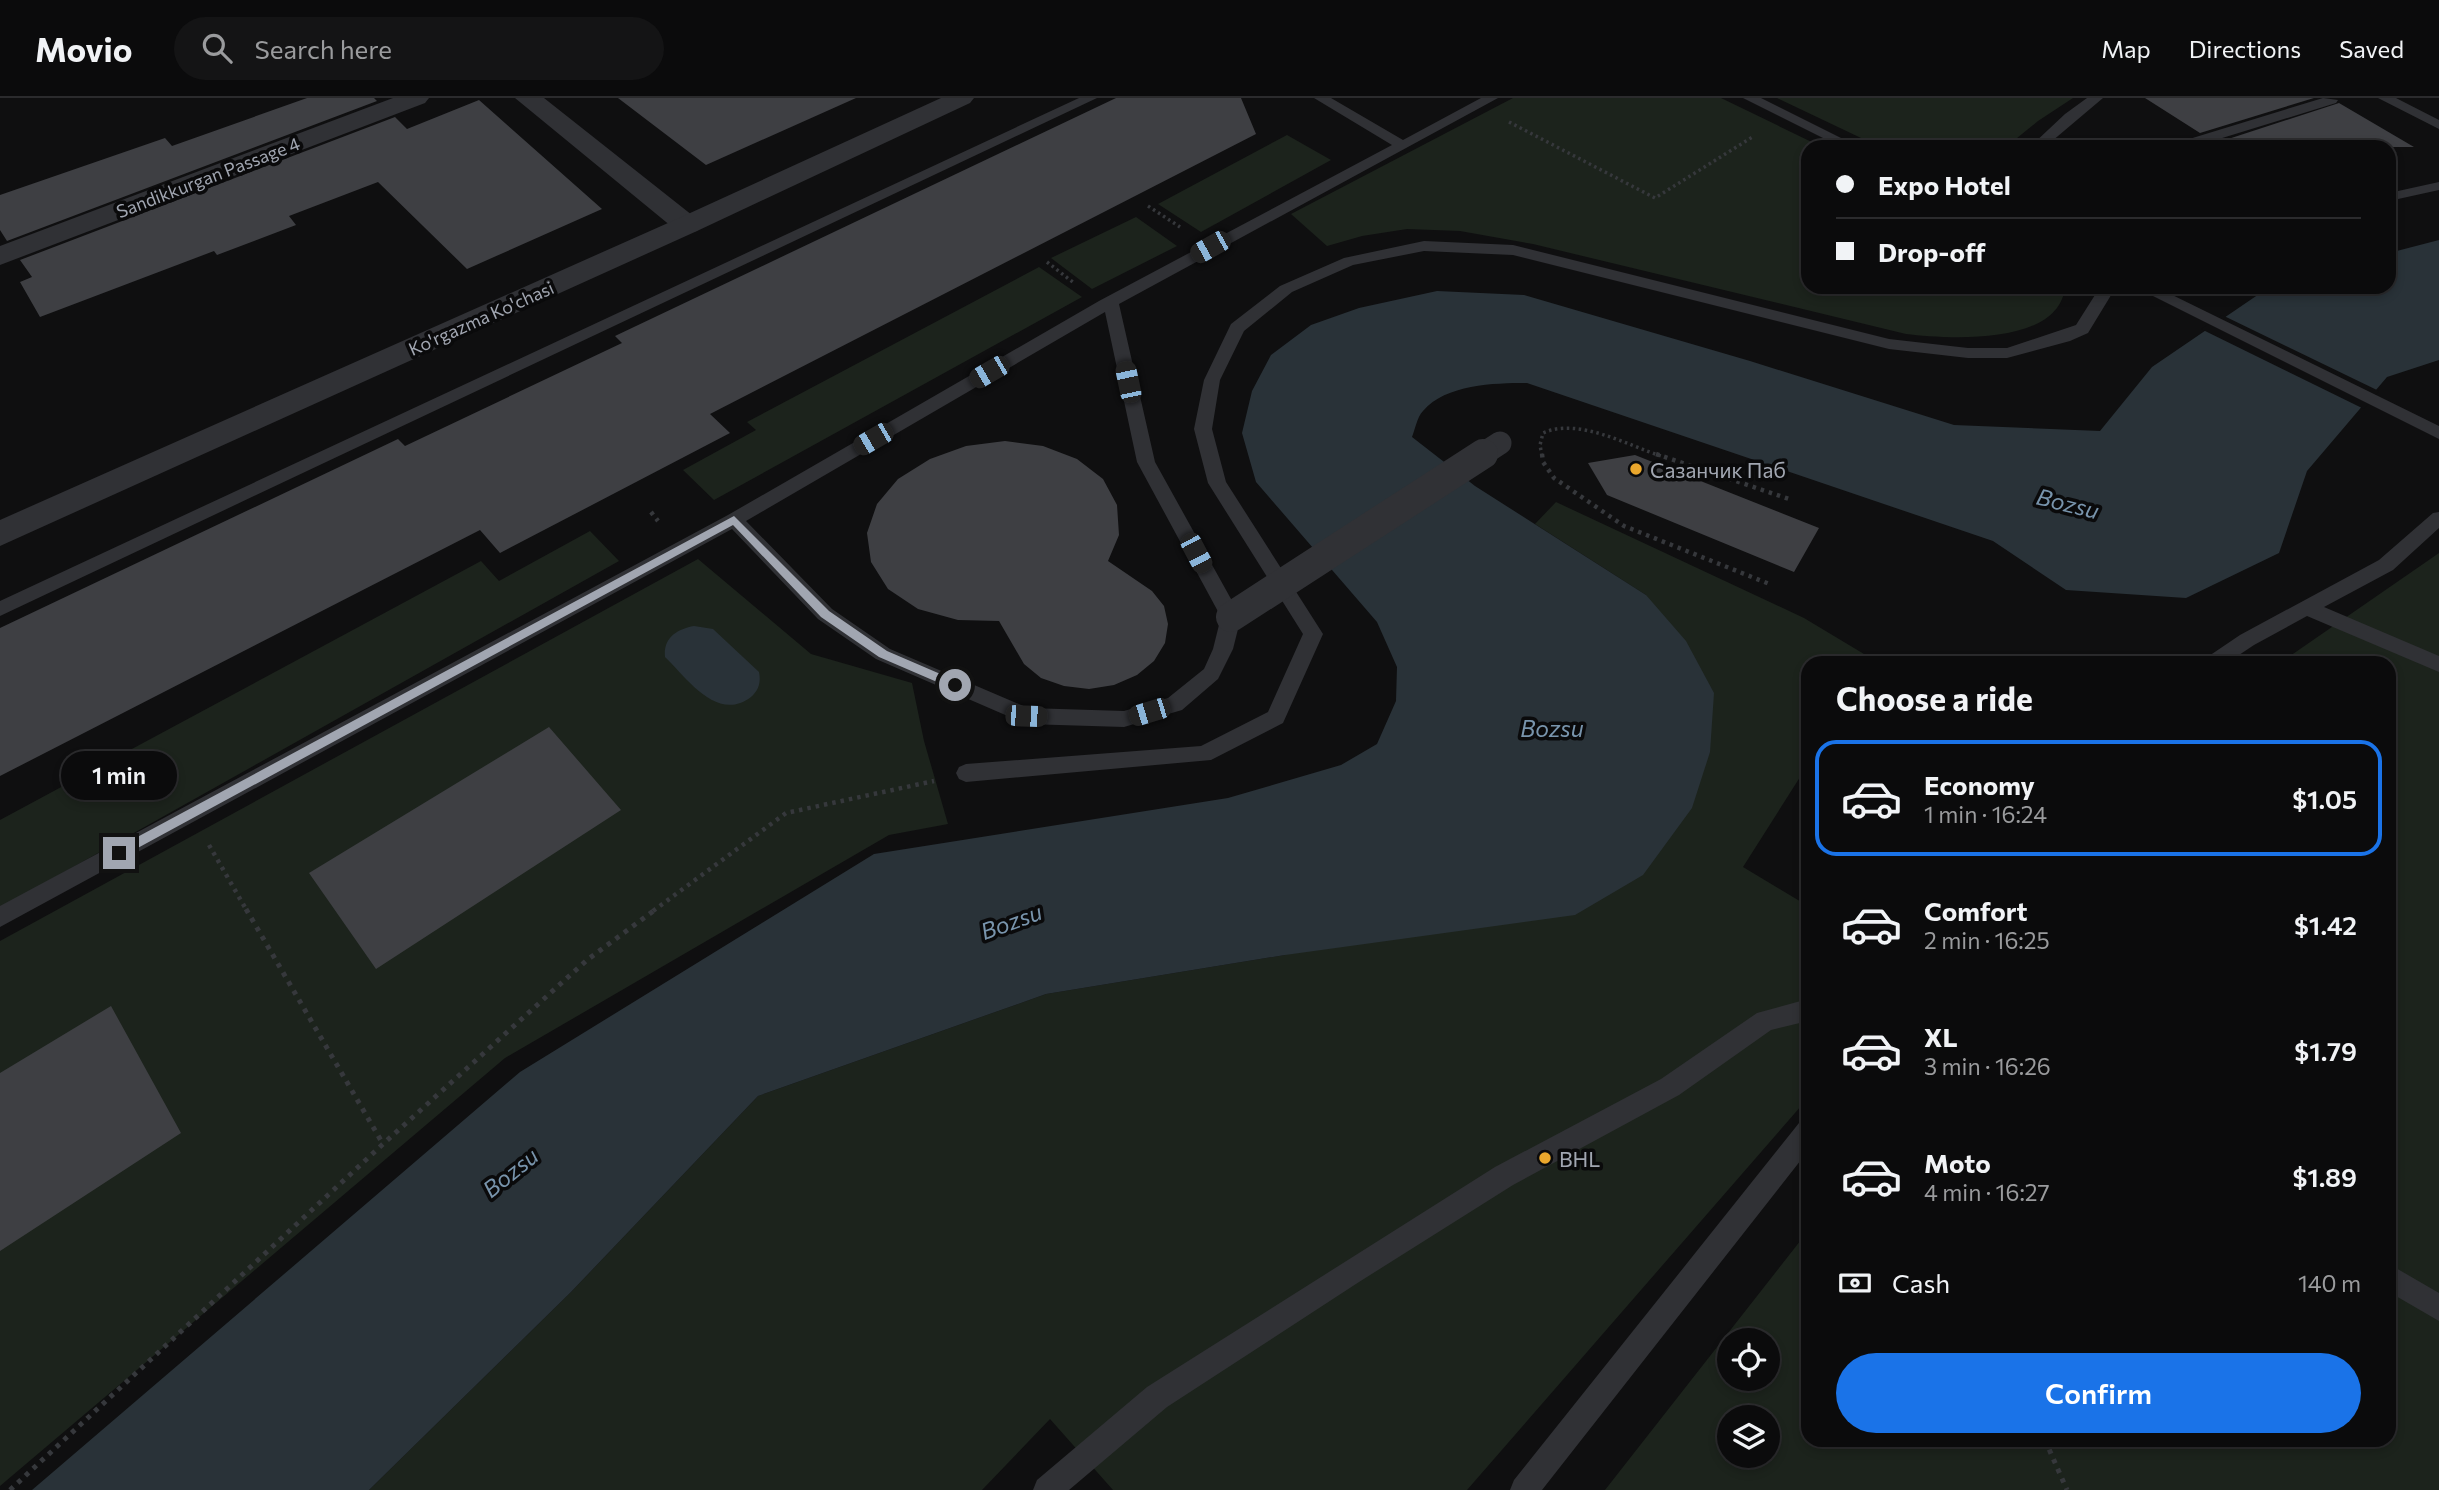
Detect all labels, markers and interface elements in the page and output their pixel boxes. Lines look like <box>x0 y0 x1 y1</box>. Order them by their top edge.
search box <box>174 17 664 80</box>
text: Movio <box>35 28 132 69</box>
icon: search <box>198 29 236 67</box>
text: Search here <box>254 33 392 64</box>
text: Map <box>2101 34 2151 63</box>
text: Directions <box>2189 34 2301 63</box>
text: Saved <box>2339 34 2404 63</box>
street label: Sandikkurgаn Passage 4 <box>113 132 303 222</box>
text: Expo Hotel <box>1878 169 2011 200</box>
car <box>1187 228 1234 266</box>
text: Drop-off <box>1878 236 1985 267</box>
street label: Ko'rgazma Ko'chasi <box>405 276 557 360</box>
car <box>966 352 1013 392</box>
car <box>1114 359 1143 405</box>
car <box>850 419 897 459</box>
place label: Сазанчик Паб <box>1650 457 1786 482</box>
marker: Сазанчик Паб <box>1628 461 1644 477</box>
water label: Bozsu <box>2034 482 2102 524</box>
car <box>1177 530 1216 576</box>
route start <box>939 669 971 701</box>
text: Choose a ride <box>1836 678 2033 718</box>
car <box>1126 696 1173 728</box>
car <box>1005 705 1048 727</box>
water label: Bozsu <box>1520 714 1584 742</box>
callout: 1 min <box>61 752 177 800</box>
text: 1 min <box>92 761 146 789</box>
icon: car <box>1840 767 1903 830</box>
text: Economy <box>1924 769 2035 800</box>
text: $1.05 <box>2292 783 2357 814</box>
text: 1 min · 16:24 <box>1924 800 2047 828</box>
route end <box>103 837 135 869</box>
icon: car <box>1840 893 1903 956</box>
text: Comfort <box>1924 895 2027 926</box>
water label: Bozsu <box>976 897 1046 945</box>
text: $1.42 <box>2294 909 2357 940</box>
text: 2 min · 16:25 <box>1924 926 2050 954</box>
icon: car <box>1840 1019 1903 1082</box>
text: XL <box>1924 1021 1958 1052</box>
text: $1.79 <box>2294 1035 2357 1066</box>
text: 3 min · 16:26 <box>1924 1052 2051 1080</box>
water label: Bozsu <box>477 1141 544 1203</box>
icon: car <box>1840 1145 1903 1208</box>
place label: BHL <box>1559 1146 1600 1171</box>
text: Moto <box>1924 1147 1991 1178</box>
marker: BHL <box>1537 1150 1553 1166</box>
text: $1.89 <box>2292 1161 2357 1192</box>
text: 4 min · 16:27 <box>1924 1178 2050 1206</box>
icon: cash <box>1836 1264 1874 1302</box>
text: Cash <box>1892 1267 1950 1298</box>
text: 140 m <box>2298 1269 2361 1297</box>
map controls <box>1717 1328 1780 1468</box>
button: locate <box>1717 1328 1780 1391</box>
button: Confirm <box>1836 1353 2361 1433</box>
button: layers <box>1717 1405 1780 1468</box>

